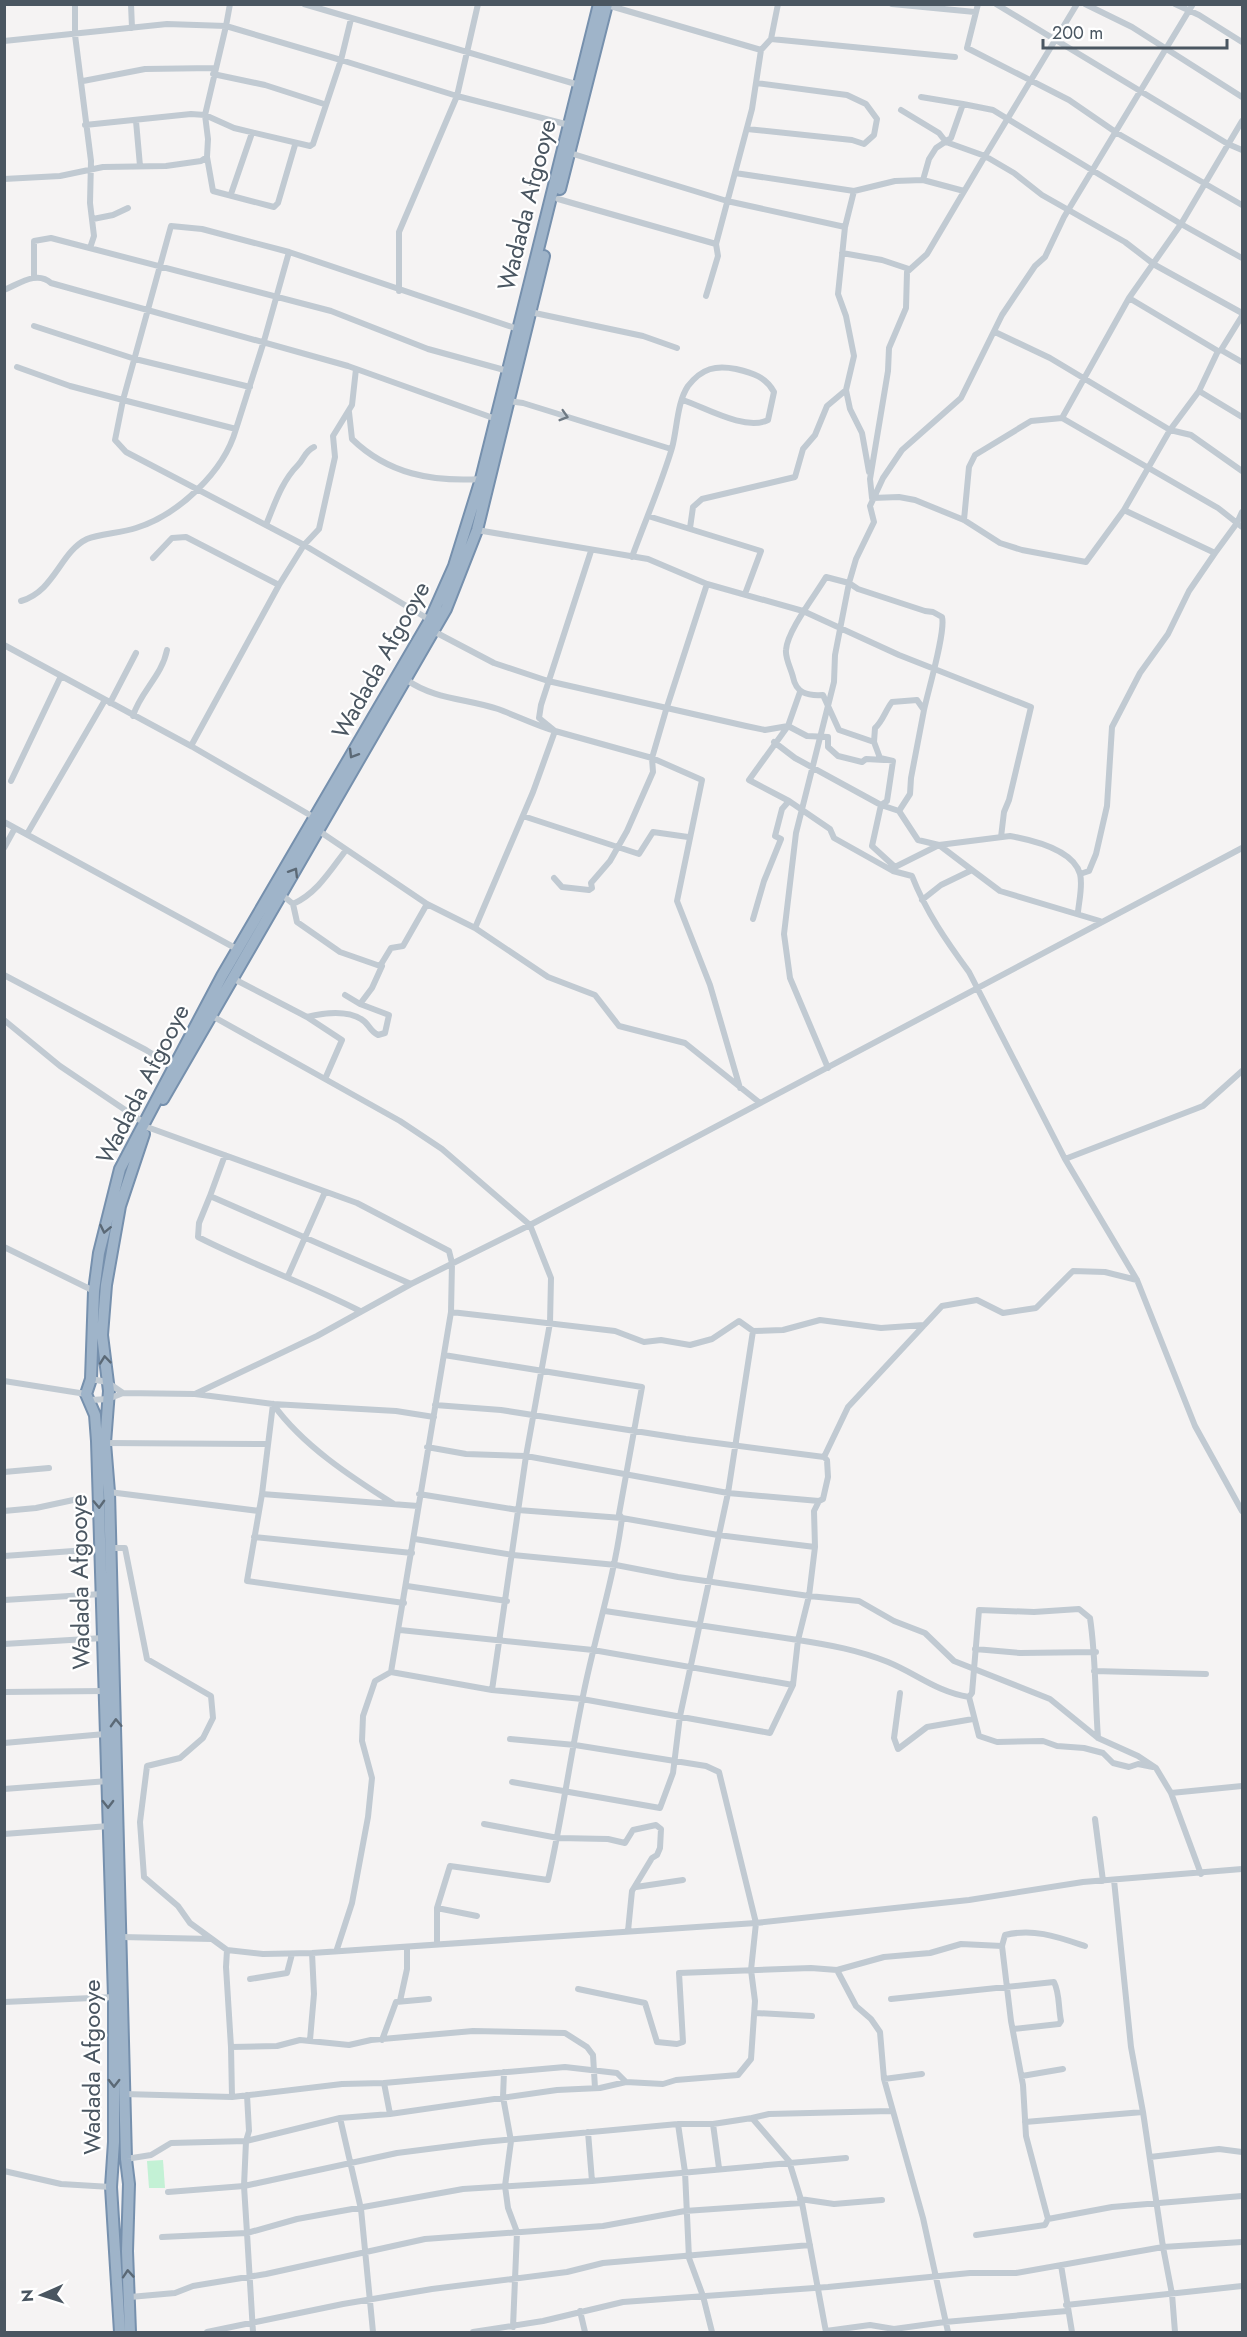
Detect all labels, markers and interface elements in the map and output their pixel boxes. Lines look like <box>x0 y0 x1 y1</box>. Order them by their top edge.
scale bar <box>1043 12 1228 50</box>
text: 200 m <box>1052 20 1103 46</box>
street label: Wadada Afgooye <box>488 116 565 294</box>
one-way arrow <box>558 409 569 421</box>
street label: Wadada Afgooye <box>323 575 438 745</box>
one-way arrow <box>348 748 360 758</box>
one-way arrow <box>287 868 298 878</box>
street label: Wadada Afgooye <box>87 998 198 1170</box>
one-way arrow <box>99 1224 112 1234</box>
one-way arrow <box>99 1356 112 1365</box>
street label: Wadada Afgooye <box>60 1494 99 1670</box>
one-way arrow <box>93 1500 106 1509</box>
one-way arrow <box>110 1718 122 1727</box>
one-way arrow <box>102 1799 114 1808</box>
street label: Wadada Afgooye <box>74 1979 109 2155</box>
one-way arrow <box>108 2078 120 2087</box>
north arrow <box>12 2265 72 2325</box>
one-way arrow <box>122 2270 135 2279</box>
text: N <box>16 2289 39 2303</box>

